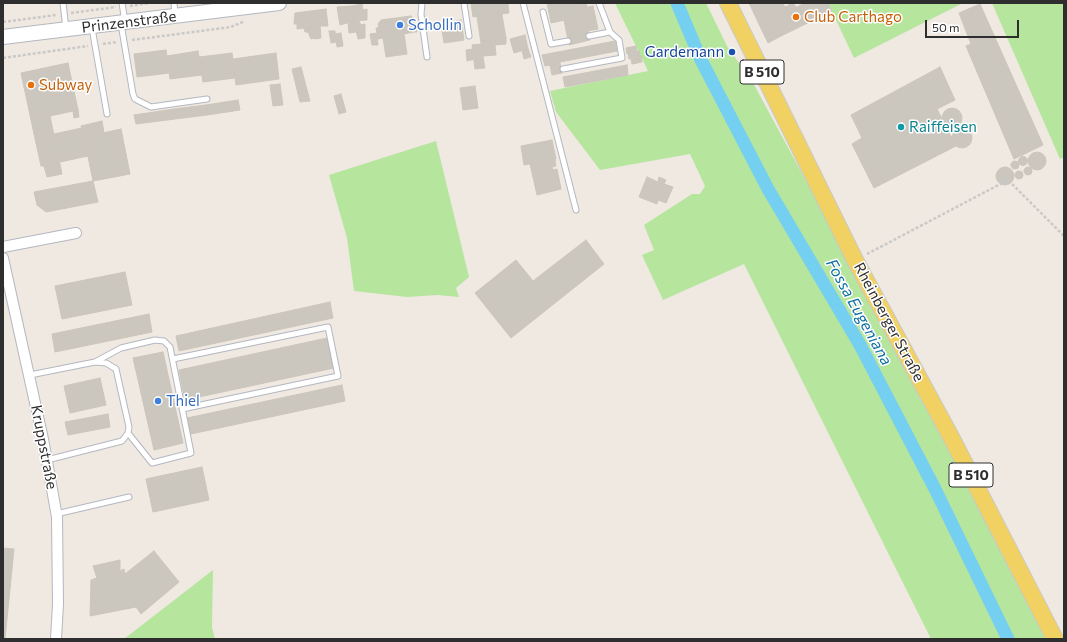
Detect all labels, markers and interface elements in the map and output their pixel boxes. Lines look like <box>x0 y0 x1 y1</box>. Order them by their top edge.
street label: Prinzenstraße <box>81 7 177 37</box>
place label: Club Carthago <box>804 8 902 26</box>
marker: Club Carthago <box>791 12 801 22</box>
scale bar <box>927 12 1021 38</box>
place label: Schollin <box>408 16 462 34</box>
marker: Schollin <box>395 20 405 30</box>
text: 50 m <box>932 20 960 34</box>
place label: Gardemann <box>645 43 724 61</box>
marker: Gardemann <box>727 47 737 57</box>
road number: B 510 <box>740 60 784 84</box>
place label: Subway <box>39 76 92 94</box>
marker: Subway <box>26 80 36 90</box>
place label: Raiffeisen <box>909 118 977 136</box>
marker: Raiffeisen <box>896 122 906 132</box>
water label: Fossa Eugeniana <box>822 255 896 369</box>
street label: Rheinberger Straße <box>850 259 928 385</box>
place label: Thiel <box>166 392 200 410</box>
marker: Thiel <box>153 396 163 406</box>
street label: Kruppstraße <box>27 403 61 491</box>
road number: B 510 <box>949 463 993 487</box>

